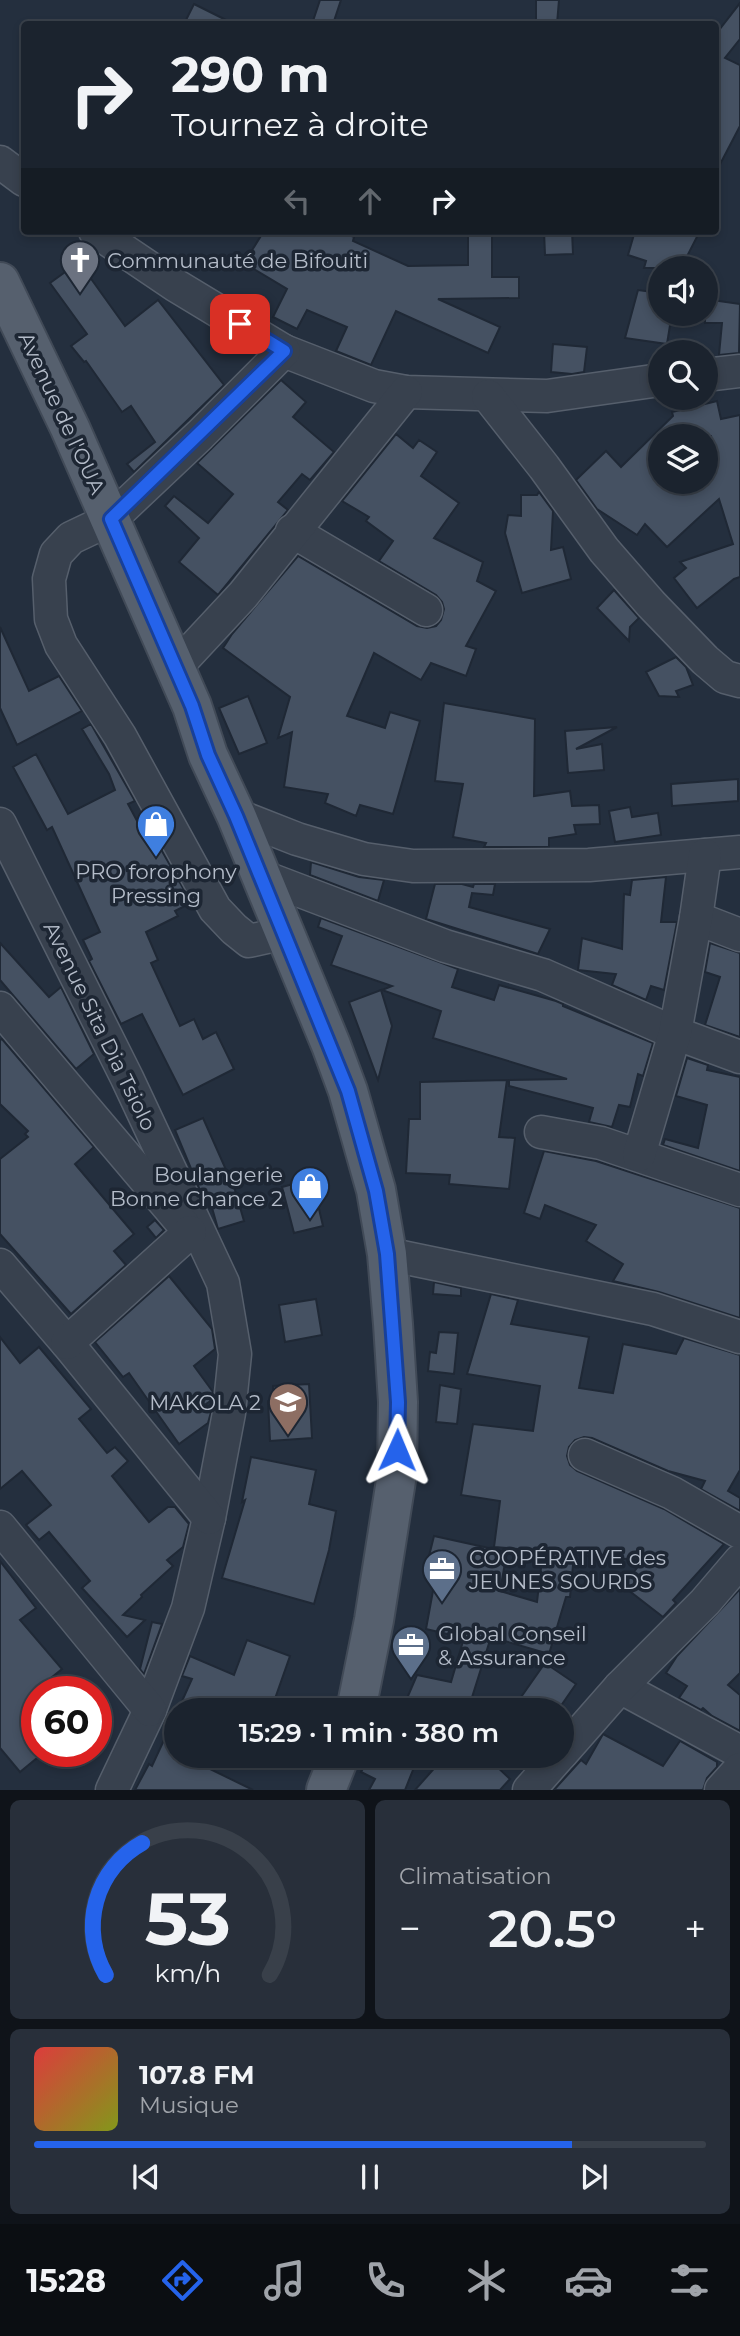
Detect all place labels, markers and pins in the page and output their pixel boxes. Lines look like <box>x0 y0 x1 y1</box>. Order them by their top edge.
church icon: Communauté de Bifouiti <box>59 239 101 294</box>
place label: Communauté de Bifouiti <box>107 248 368 273</box>
pin <box>210 294 270 354</box>
shop icon: PRO forophony Pressing <box>135 803 177 858</box>
place label: PRO forophony Pressing <box>75 859 237 908</box>
place label: Boulangerie Bonne Chance 2 <box>110 1162 283 1211</box>
shop icon: Boulangerie Bonne Chance 2 <box>289 1165 331 1220</box>
school or university icon: MAKOLA 2 <box>267 1381 309 1436</box>
place label: MAKOLA 2 <box>149 1390 261 1415</box>
place label: COOPÉRATIVE des JEUNES SOURDS <box>468 1545 666 1594</box>
office icon: COOPÉRATIVE des JEUNES SOURDS <box>421 1548 463 1603</box>
place label: Global Conseil & Assurance <box>438 1621 587 1670</box>
office icon: Global Conseil & Assurance <box>390 1624 432 1679</box>

